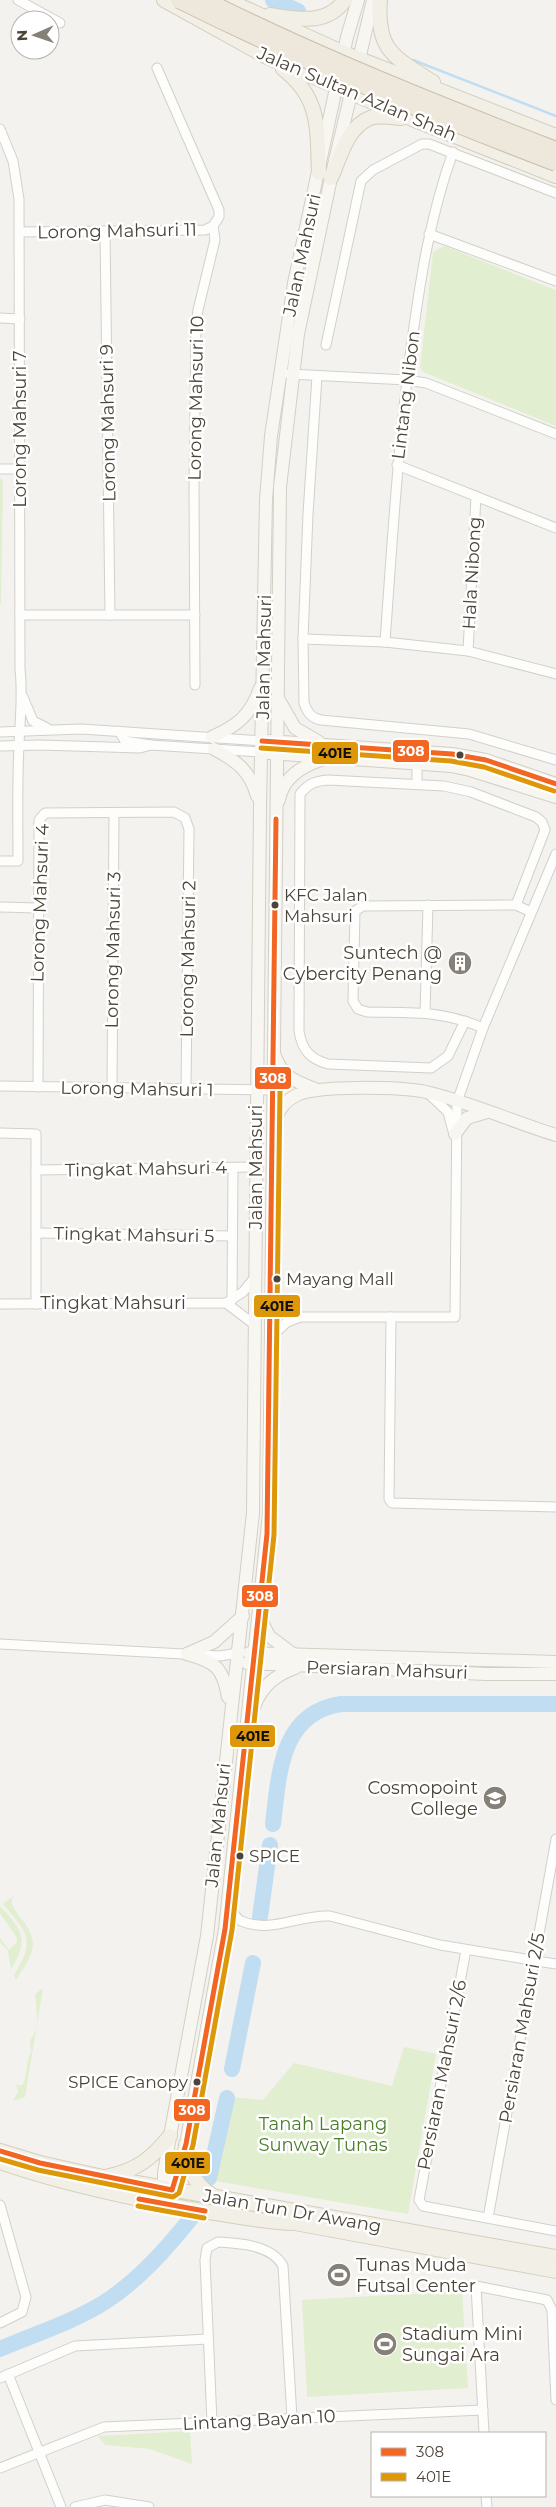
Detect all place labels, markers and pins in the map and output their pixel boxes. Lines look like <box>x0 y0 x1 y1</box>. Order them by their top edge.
unlabelled marker <box>455 750 465 760</box>
place label: KFC Jalan Mahsuri <box>284 885 368 926</box>
marker: KFC Jalan Mahsuri <box>270 900 280 910</box>
place label: Suntech @ Cybercity Penang <box>283 942 442 985</box>
building icon: Suntech @ Cybercity Penang <box>447 950 473 976</box>
place label: Mayang Mall <box>286 1269 394 1289</box>
marker: Mayang Mall <box>272 1274 282 1284</box>
place label: Cosmopoint College <box>367 1777 478 1820</box>
school or university icon: Cosmopoint College <box>482 1785 508 1811</box>
place label: SPICE <box>249 1846 300 1866</box>
marker: SPICE <box>235 1851 245 1861</box>
place label: SPICE Canopy <box>68 2072 189 2092</box>
marker: SPICE Canopy <box>192 2077 202 2087</box>
place label: Tunas Muda Futsal Center <box>356 2254 476 2297</box>
sports icon: Tunas Muda Futsal Center <box>326 2262 352 2288</box>
place label: Stadium Mini Sungai Ara <box>402 2323 523 2366</box>
sports icon: Stadium Mini Sungai Ara <box>372 2331 398 2357</box>

